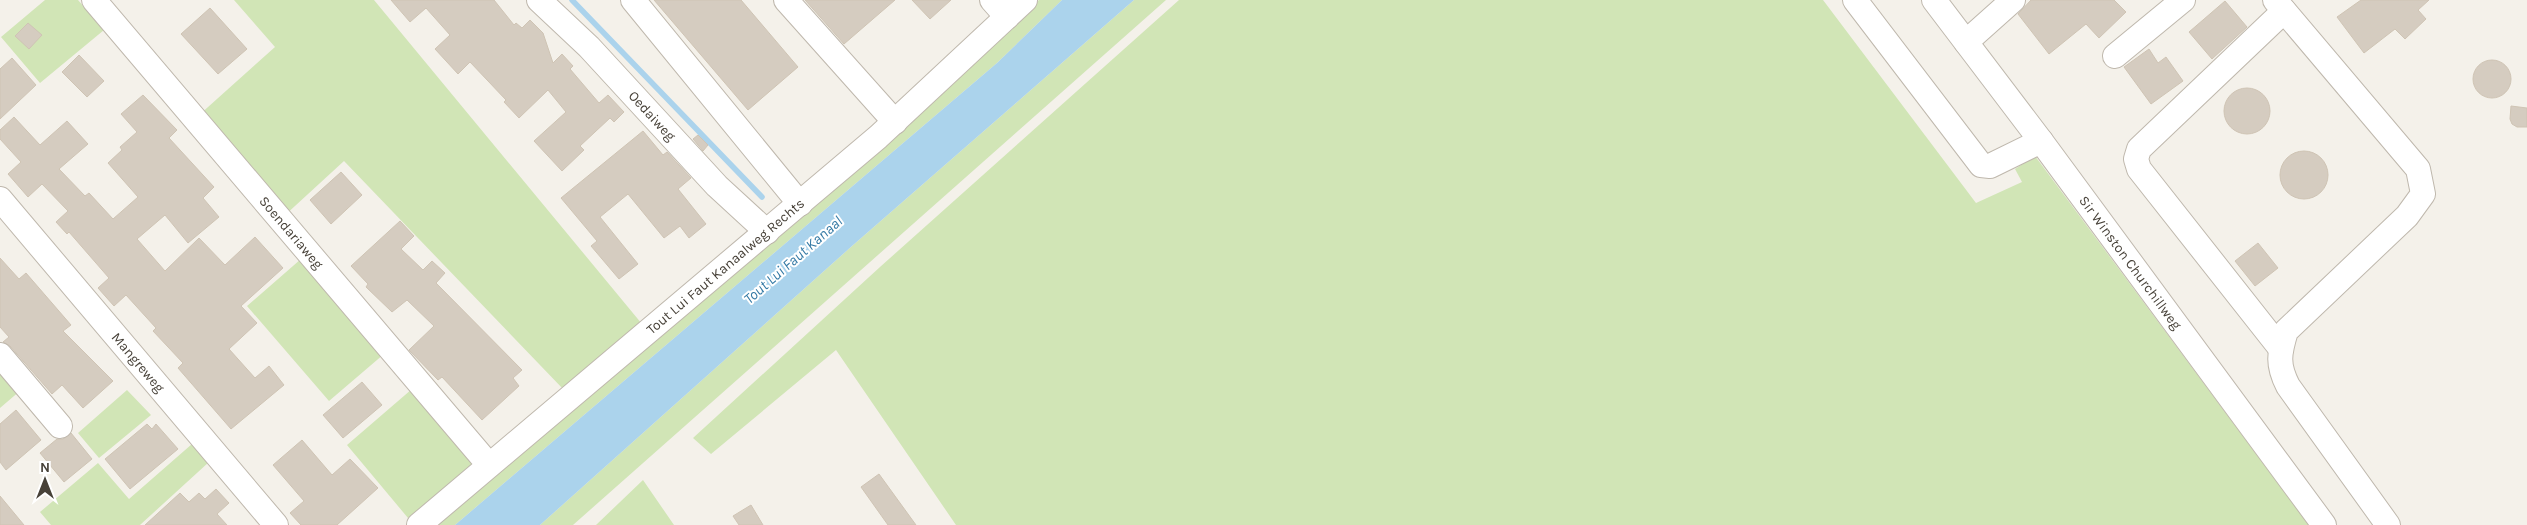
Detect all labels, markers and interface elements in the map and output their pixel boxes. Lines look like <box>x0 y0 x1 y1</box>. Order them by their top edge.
street label: Oedaiweg <box>625 87 679 144</box>
street label: Sir Winston Churchillweg <box>2076 192 2185 333</box>
street label: Soendariaweg <box>256 193 327 272</box>
street label: Tout Lui Faut Kanaalweg Rechts <box>643 195 808 338</box>
water label: Tout Lui Faut Kanaal <box>740 212 846 308</box>
street label: Mangreweg <box>108 329 169 396</box>
north arrow <box>20 455 70 505</box>
text: N <box>40 459 50 476</box>

